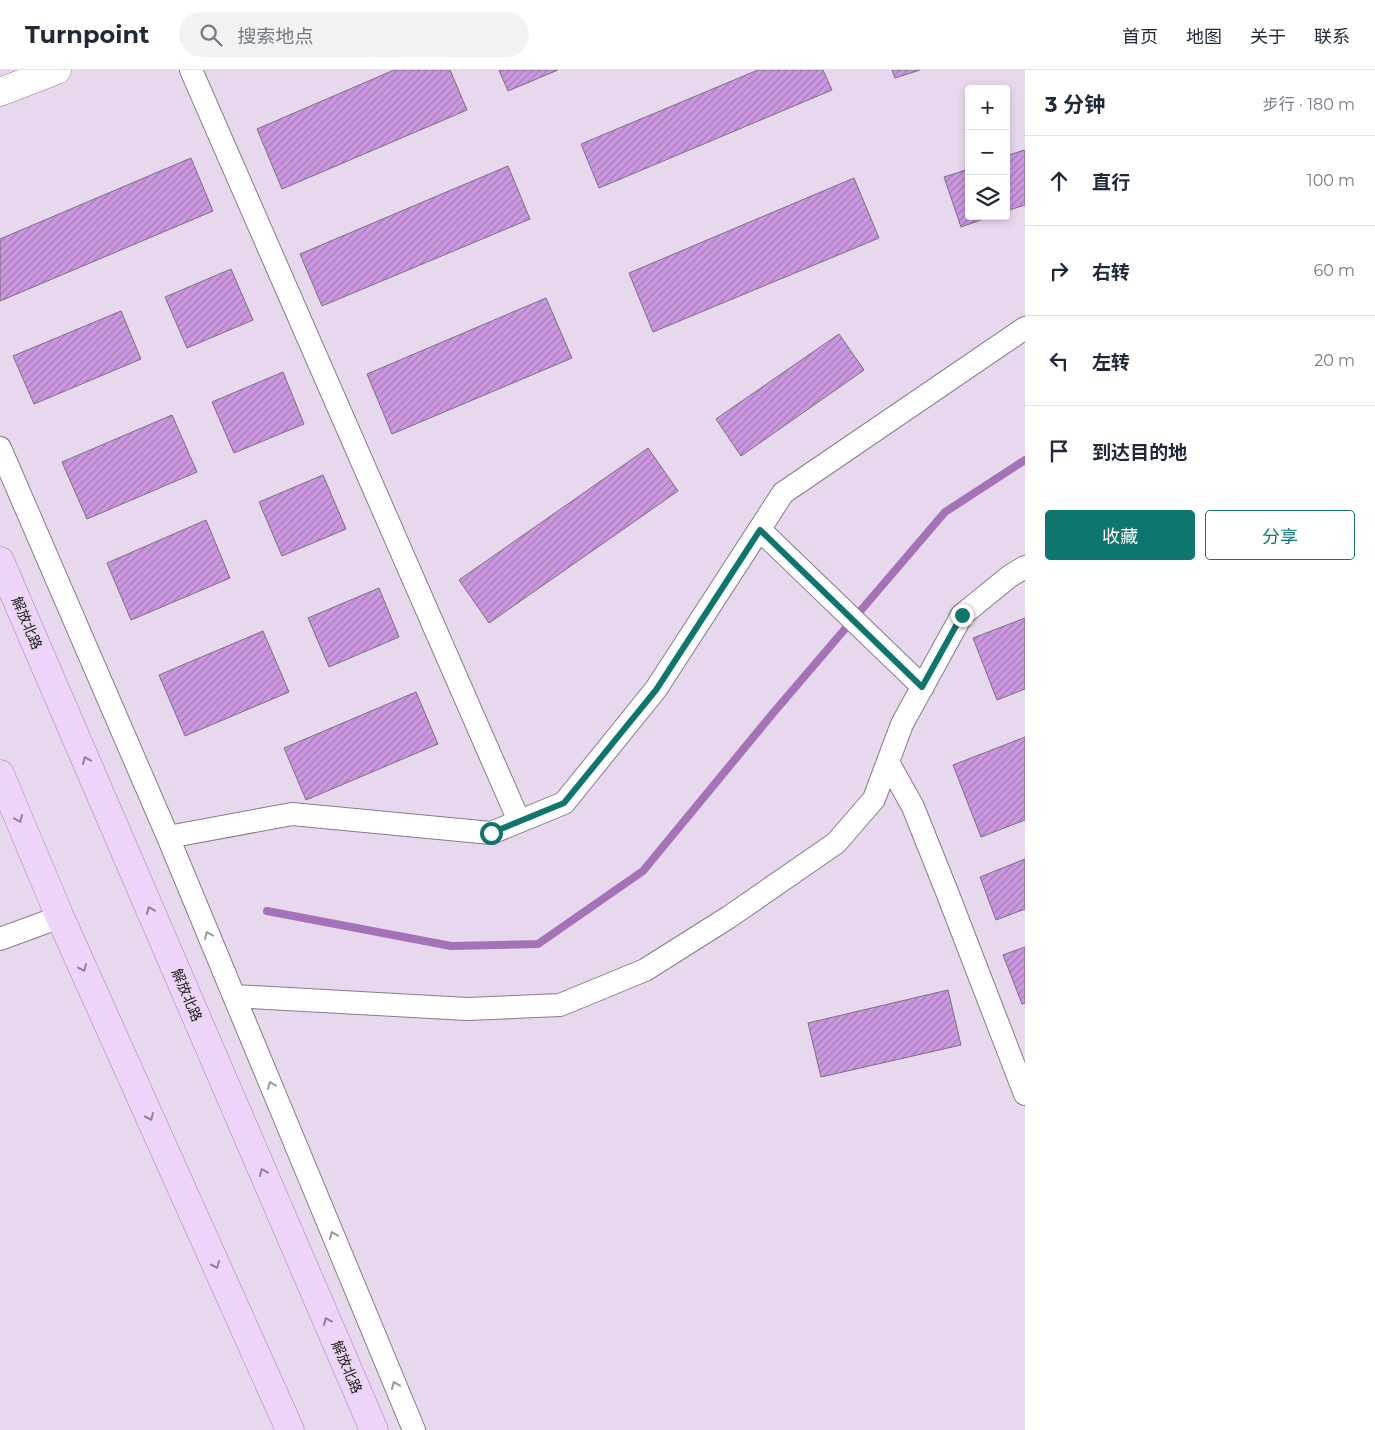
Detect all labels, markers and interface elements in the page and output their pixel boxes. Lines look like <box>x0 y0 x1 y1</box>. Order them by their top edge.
search box <box>179 12 529 57</box>
text: Turnpoint <box>25 20 149 49</box>
icon: search <box>197 21 225 49</box>
text: 搜索地点 <box>237 25 313 48</box>
text: 首页 <box>1122 26 1158 48</box>
text: 地图 <box>1186 26 1222 48</box>
text: 关于 <box>1250 26 1286 48</box>
text: 联系 <box>1314 26 1350 48</box>
map controls <box>965 85 1010 220</box>
button: + <box>965 85 1010 130</box>
text: 3 分钟 <box>1045 92 1105 117</box>
text: 步行 · 180 m <box>1263 95 1355 114</box>
button: − <box>965 130 1010 175</box>
icon: ahead <box>1045 167 1073 195</box>
text: 直行 <box>1092 171 1130 194</box>
text: 100 m <box>1307 171 1355 190</box>
button: layers <box>965 175 1010 220</box>
icon: right <box>1045 257 1073 285</box>
text: 右转 <box>1092 261 1130 284</box>
text: 60 m <box>1313 261 1355 280</box>
icon: left <box>1045 347 1073 375</box>
text: 左转 <box>1092 351 1130 374</box>
text: 20 m <box>1314 351 1355 370</box>
icon: arrive <box>1045 437 1073 465</box>
text: 到达目的地 <box>1092 441 1187 464</box>
button: 收藏 <box>1045 510 1195 560</box>
button: 分享 <box>1205 510 1355 560</box>
street label: 解放北路 <box>8 594 46 652</box>
route end <box>951 604 974 627</box>
one-way arrow <box>81 756 92 765</box>
one-way arrow <box>13 814 23 823</box>
route start <box>480 822 503 845</box>
one-way arrow <box>146 906 157 915</box>
one-way arrow <box>204 931 215 940</box>
one-way arrow <box>77 963 88 972</box>
street label: 解放北路 <box>168 966 206 1024</box>
one-way arrow <box>266 1081 277 1090</box>
one-way arrow <box>143 1112 154 1121</box>
one-way arrow <box>258 1168 269 1177</box>
one-way arrow <box>329 1231 339 1240</box>
one-way arrow <box>210 1260 221 1269</box>
one-way arrow <box>322 1317 333 1326</box>
street label: 解放北路 <box>328 1338 366 1396</box>
one-way arrow <box>391 1381 402 1390</box>

